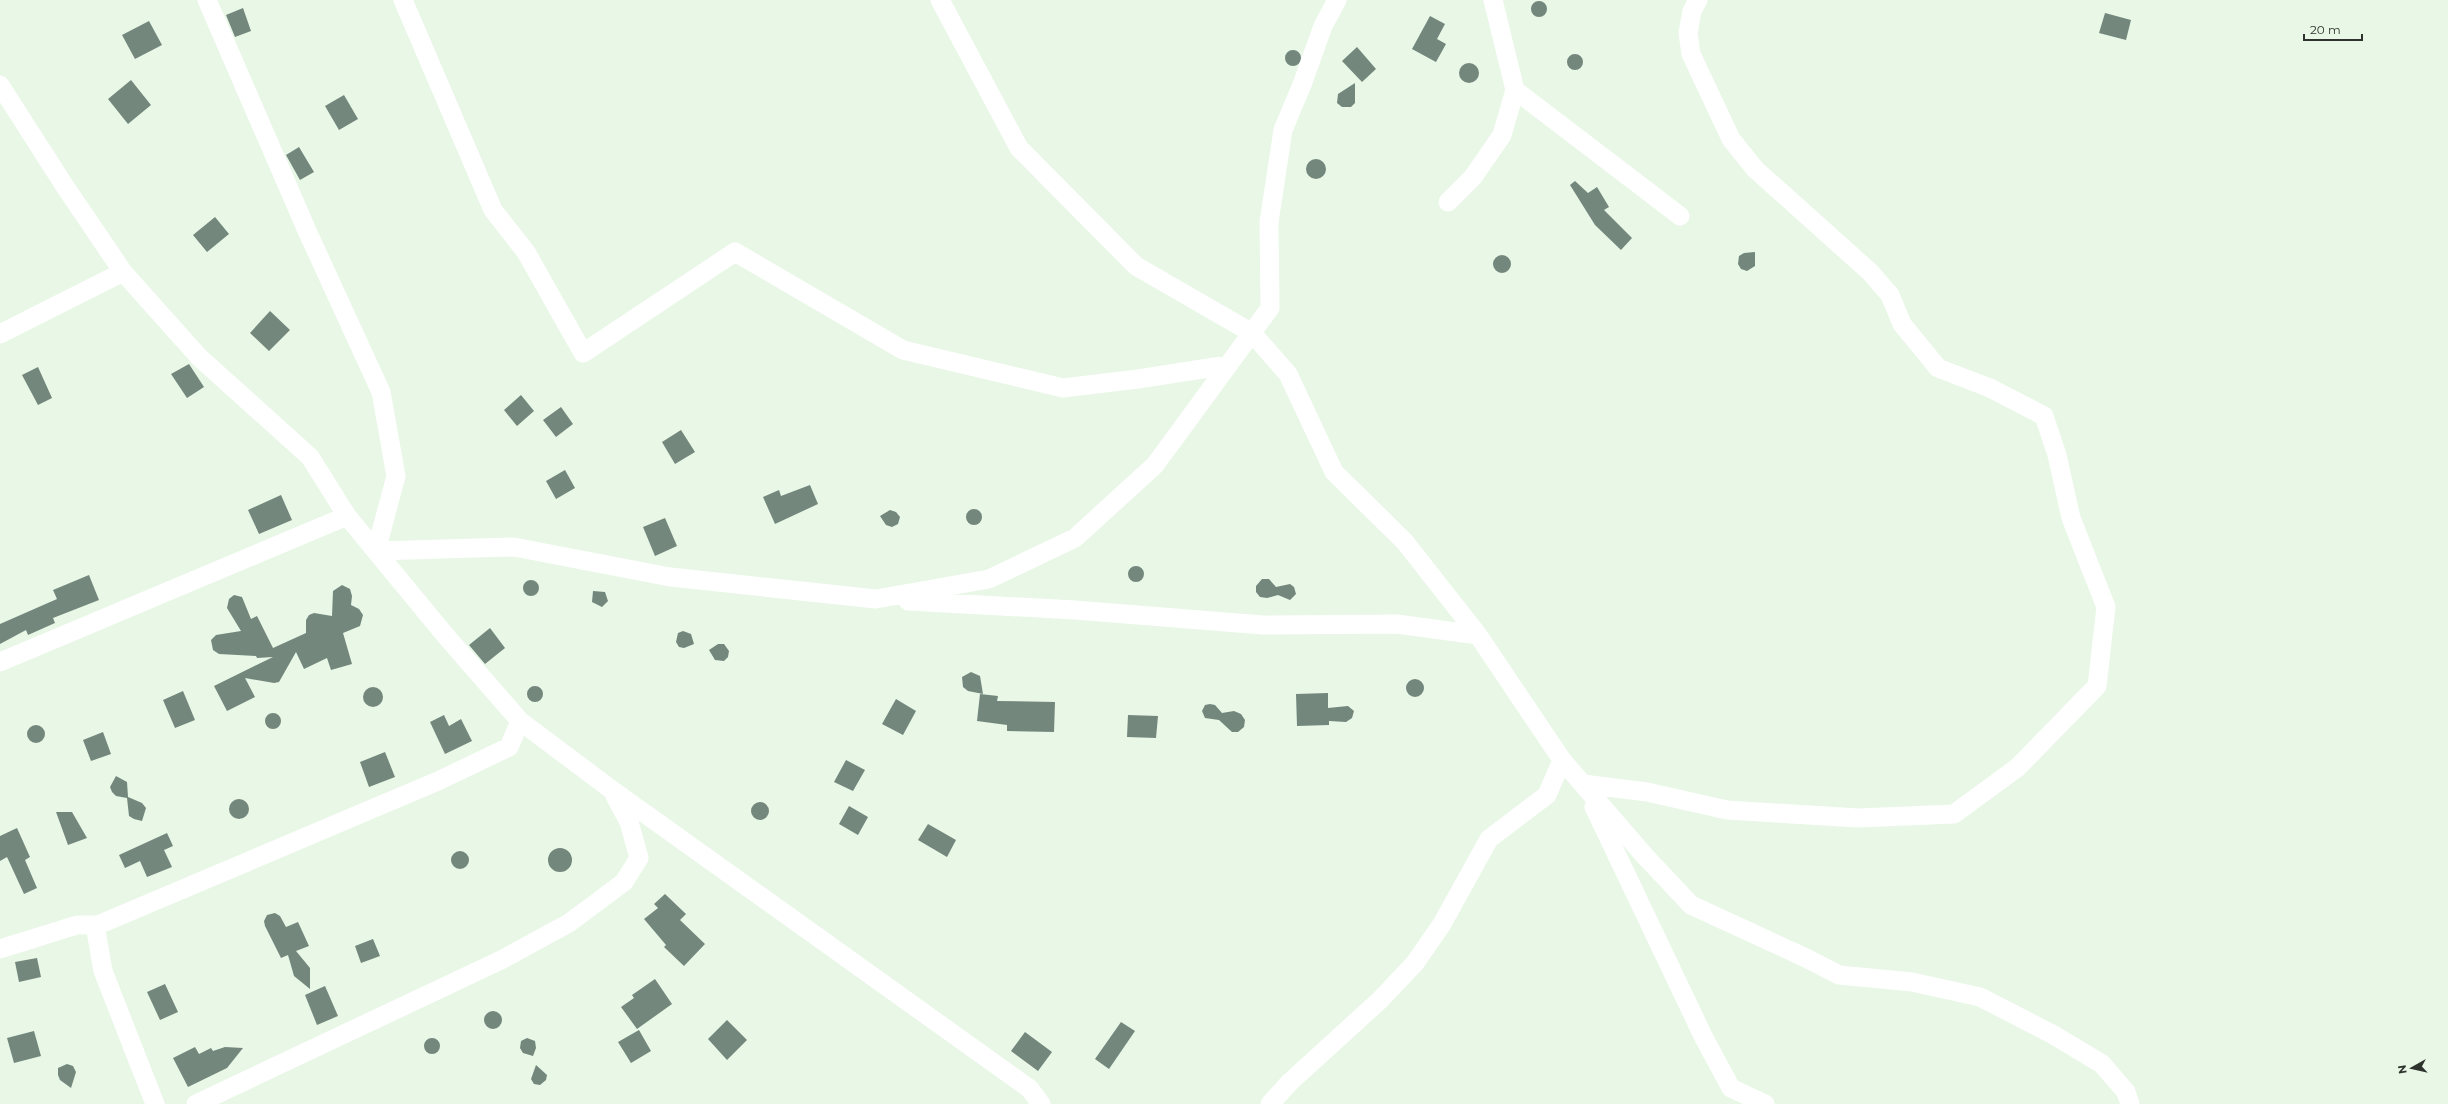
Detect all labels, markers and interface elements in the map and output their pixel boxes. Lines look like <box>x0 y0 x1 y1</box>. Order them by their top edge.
scale bar <box>2304 16 2362 42</box>
text: 20 m <box>2310 22 2341 37</box>
north arrow <box>2392 1048 2432 1088</box>
text: N <box>2395 1064 2410 1075</box>

